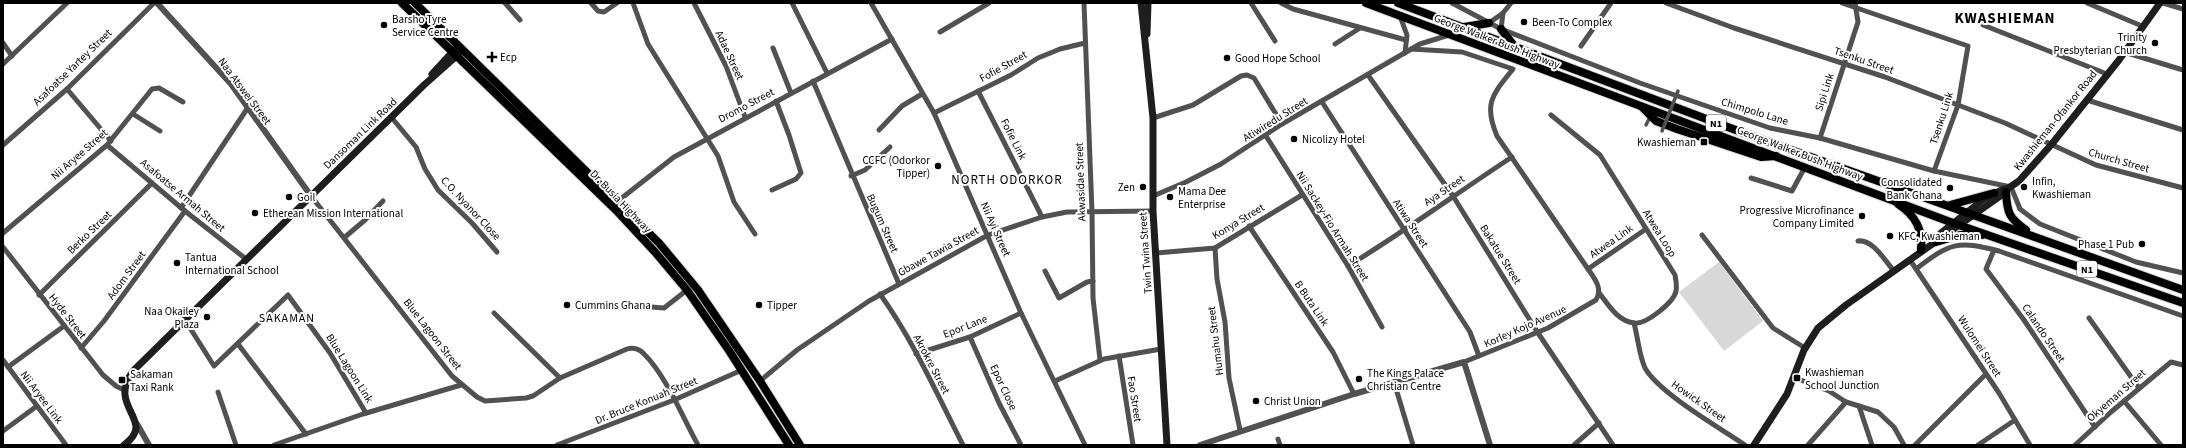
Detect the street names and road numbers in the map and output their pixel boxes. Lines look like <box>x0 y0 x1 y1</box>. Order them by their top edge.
street label: George Walker Bush Highway <box>1432 11 1562 72</box>
street label: Asafoatse Yartey Street <box>30 26 115 109</box>
street label: Adae Street <box>712 28 748 83</box>
street label: Tsenku Street <box>1832 43 1896 78</box>
street label: Fofie Street <box>977 47 1030 86</box>
street label: Naa Atswei Street <box>214 55 275 128</box>
street label: Kwashieman-Ofankor Road <box>2010 67 2101 174</box>
street label: Sipi Link <box>1811 71 1838 113</box>
street label: Dromo Street <box>716 84 777 126</box>
street label: Tsenku Link <box>1926 89 1957 146</box>
street label: Atiwiredu Street <box>1240 93 1311 145</box>
street label: Dansoman Link Road <box>320 94 400 172</box>
street label: Chimpolo Lane <box>1719 94 1791 129</box>
road number: N1 <box>1706 115 1726 131</box>
street label: Fofie Link <box>997 116 1031 163</box>
street label: George Walker Bush Highway <box>1735 123 1865 184</box>
street label: Nii Aryee Street <box>48 125 111 183</box>
street label: Akwasidae Street <box>1072 142 1089 222</box>
street label: Church Street <box>2087 145 2151 176</box>
street label: Asafoatse Armah Street <box>137 155 229 236</box>
street label: Dr. Busia Highway <box>587 167 655 236</box>
street label: Nii Sackey-Fio Armah Street <box>1293 168 1373 284</box>
street label: Aya Street <box>1421 171 1468 210</box>
street label: C.O. Nyanor Close <box>437 173 504 244</box>
street label: Bugum Street <box>863 191 902 255</box>
street label: Atiwa Street <box>1389 196 1432 251</box>
street label: Nii Ayi Street <box>977 200 1014 259</box>
street label: Konya Street <box>1209 200 1267 243</box>
street label: Berko Street <box>64 207 115 257</box>
street label: Atwea Loop <box>1639 207 1680 260</box>
street label: Twin Twina Street <box>1135 211 1156 294</box>
street label: Atwea Link <box>1587 221 1637 262</box>
street label: Bakatue Street <box>1476 222 1525 287</box>
street label: Gbawe Tawia Street <box>895 223 982 280</box>
street label: Adom Street <box>104 248 149 303</box>
road number: N1 <box>2077 261 2097 277</box>
street label: B Buta Link <box>1291 278 1333 329</box>
street label: Hyde Street <box>45 291 90 342</box>
street label: Blue Lagoon Street <box>400 295 465 373</box>
street label: Korley Kojo Avenue <box>1482 301 1569 351</box>
street label: Calando Street <box>2018 301 2069 366</box>
street label: Humahu Street <box>1204 305 1227 376</box>
street label: Epor Lane <box>941 311 990 342</box>
street label: Wulomei Street <box>1954 313 2005 380</box>
street label: Blue Lagoon Link <box>322 331 377 406</box>
street label: Akrokre Street <box>910 332 954 397</box>
street label: Epor Close <box>986 362 1021 413</box>
street label: Okyeman Street <box>2084 365 2149 425</box>
street label: Nii Aryee Link <box>17 368 67 427</box>
street label: Dr. Bruce Konuah Street <box>593 373 700 428</box>
street label: Fao Street <box>1123 375 1146 423</box>
street label: Howick Street <box>1668 377 1729 426</box>

